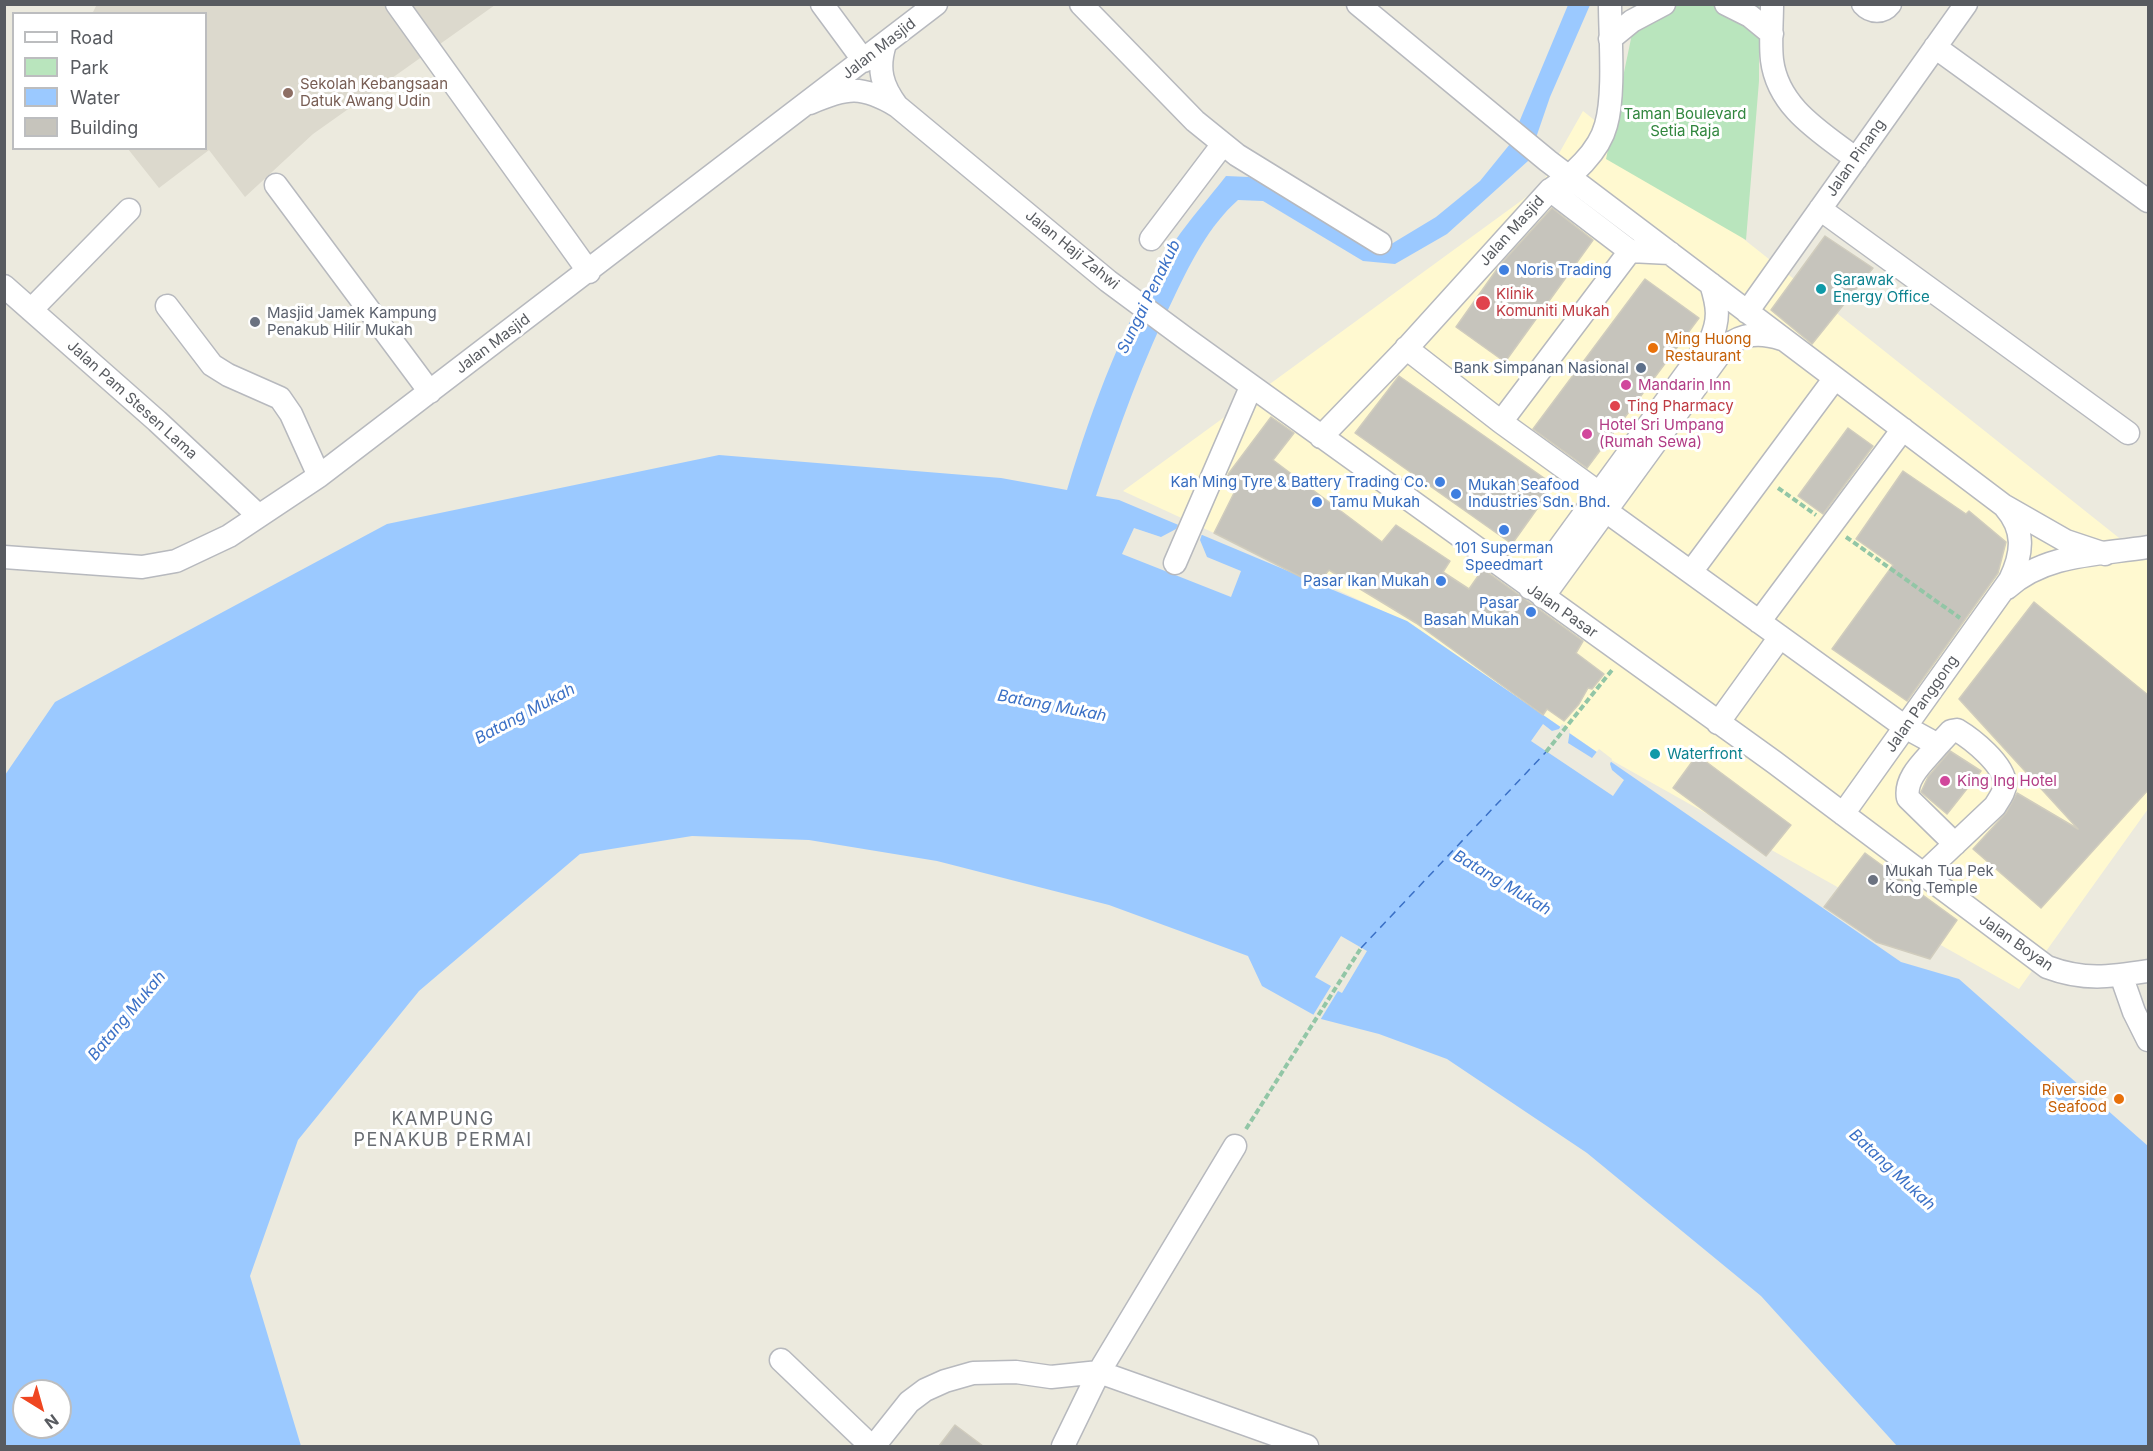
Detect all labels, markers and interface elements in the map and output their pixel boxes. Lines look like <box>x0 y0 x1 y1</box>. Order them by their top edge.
legend <box>12 12 207 150</box>
street label: Jalan Masjid <box>839 15 919 83</box>
text: Road <box>70 27 113 48</box>
text: Park <box>70 57 109 78</box>
place label: Sekolah Kebangsaan Datuk Awang Udin <box>300 75 448 110</box>
marker: Sekolah Kebangsaan Datuk Awang Udin <box>281 86 295 100</box>
text: Water <box>70 87 120 108</box>
park label: Taman Boulevard Setia Raja <box>1624 105 1746 140</box>
street label: Jalan Pinang <box>1823 116 1889 200</box>
text: Building <box>70 117 138 138</box>
street label: Jalan Masjid <box>1476 192 1548 270</box>
street label: Jalan Haji Zahwi <box>1021 207 1123 293</box>
water label: Sungai Penakub <box>1113 237 1185 357</box>
place label: Noris Trading <box>1516 261 1612 279</box>
marker: Noris Trading <box>1497 263 1511 277</box>
place label: Sarawak Energy Office <box>1833 271 1930 306</box>
marker: Sarawak Energy Office <box>1814 282 1828 296</box>
place label: Klinik Komuniti Mukah <box>1496 285 1610 320</box>
marker: Klinik Komuniti Mukah <box>1474 294 1492 312</box>
place label: Masjid Jamek Kampung Penakub Hilir Mukah <box>267 304 437 339</box>
street label: Jalan Masjid <box>452 310 534 378</box>
marker: Masjid Jamek Kampung Penakub Hilir Mukah <box>248 315 262 329</box>
place label: Ming Huong Restaurant <box>1665 330 1752 365</box>
street label: Jalan Pam Stesen Lama <box>63 337 201 463</box>
marker: Ming Huong Restaurant <box>1646 341 1660 355</box>
place label: Bank Simpanan Nasional <box>1454 359 1629 377</box>
marker: Bank Simpanan Nasional <box>1634 361 1648 375</box>
place label: Mandarin Inn <box>1638 376 1731 394</box>
marker: Mandarin Inn <box>1619 378 1633 392</box>
place label: Ting Pharmacy <box>1627 397 1734 415</box>
marker: Ting Pharmacy <box>1608 399 1622 413</box>
place label: Hotel Sri Umpang (Rumah Sewa) <box>1599 416 1724 451</box>
marker: Hotel Sri Umpang (Rumah Sewa) <box>1580 427 1594 441</box>
place label: Kah Ming Tyre & Battery Trading Co. <box>1170 473 1428 491</box>
marker: Kah Ming Tyre & Battery Trading Co. <box>1433 475 1447 489</box>
place label: Mukah Seafood Industries Sdn. Bhd. <box>1468 476 1611 511</box>
marker: Mukah Seafood Industries Sdn. Bhd. <box>1449 487 1463 501</box>
place label: Tamu Mukah <box>1329 493 1420 511</box>
marker: Tamu Mukah <box>1310 495 1324 509</box>
marker: 101 Superman Speedmart <box>1497 523 1511 537</box>
place label: 101 Superman Speedmart <box>1455 539 1553 574</box>
place label: Pasar Ikan Mukah <box>1303 572 1429 590</box>
marker: Pasar Ikan Mukah <box>1434 574 1448 588</box>
street label: Jalan Pasar <box>1523 580 1601 642</box>
place label: Pasar Basah Mukah <box>1423 594 1519 629</box>
marker: Pasar Basah Mukah <box>1524 605 1538 619</box>
street label: Jalan Panggong <box>1882 652 1962 756</box>
water label: Batang Mukah <box>472 680 578 748</box>
water label: Batang Mukah <box>996 686 1108 726</box>
place label: Waterfront <box>1667 745 1743 763</box>
marker: Waterfront <box>1648 747 1662 761</box>
place label: King Ing Hotel <box>1957 772 2057 790</box>
marker: King Ing Hotel <box>1938 774 1952 788</box>
water label: Batang Mukah <box>1450 846 1554 920</box>
place label: Mukah Tua Pek Kong Temple <box>1885 862 1994 897</box>
marker: Mukah Tua Pek Kong Temple <box>1866 873 1880 887</box>
street label: Jalan Boyan <box>1975 911 2057 975</box>
water label: Batang Mukah <box>84 967 170 1065</box>
place label: Riverside Seafood <box>2042 1081 2107 1116</box>
marker: Riverside Seafood <box>2112 1092 2126 1106</box>
district label: KAMPUNG PENAKUB PERMAI <box>353 1109 533 1152</box>
water label: Batang Mukah <box>1845 1125 1939 1215</box>
north arrow <box>12 1379 72 1439</box>
text: N <box>41 1410 63 1433</box>

